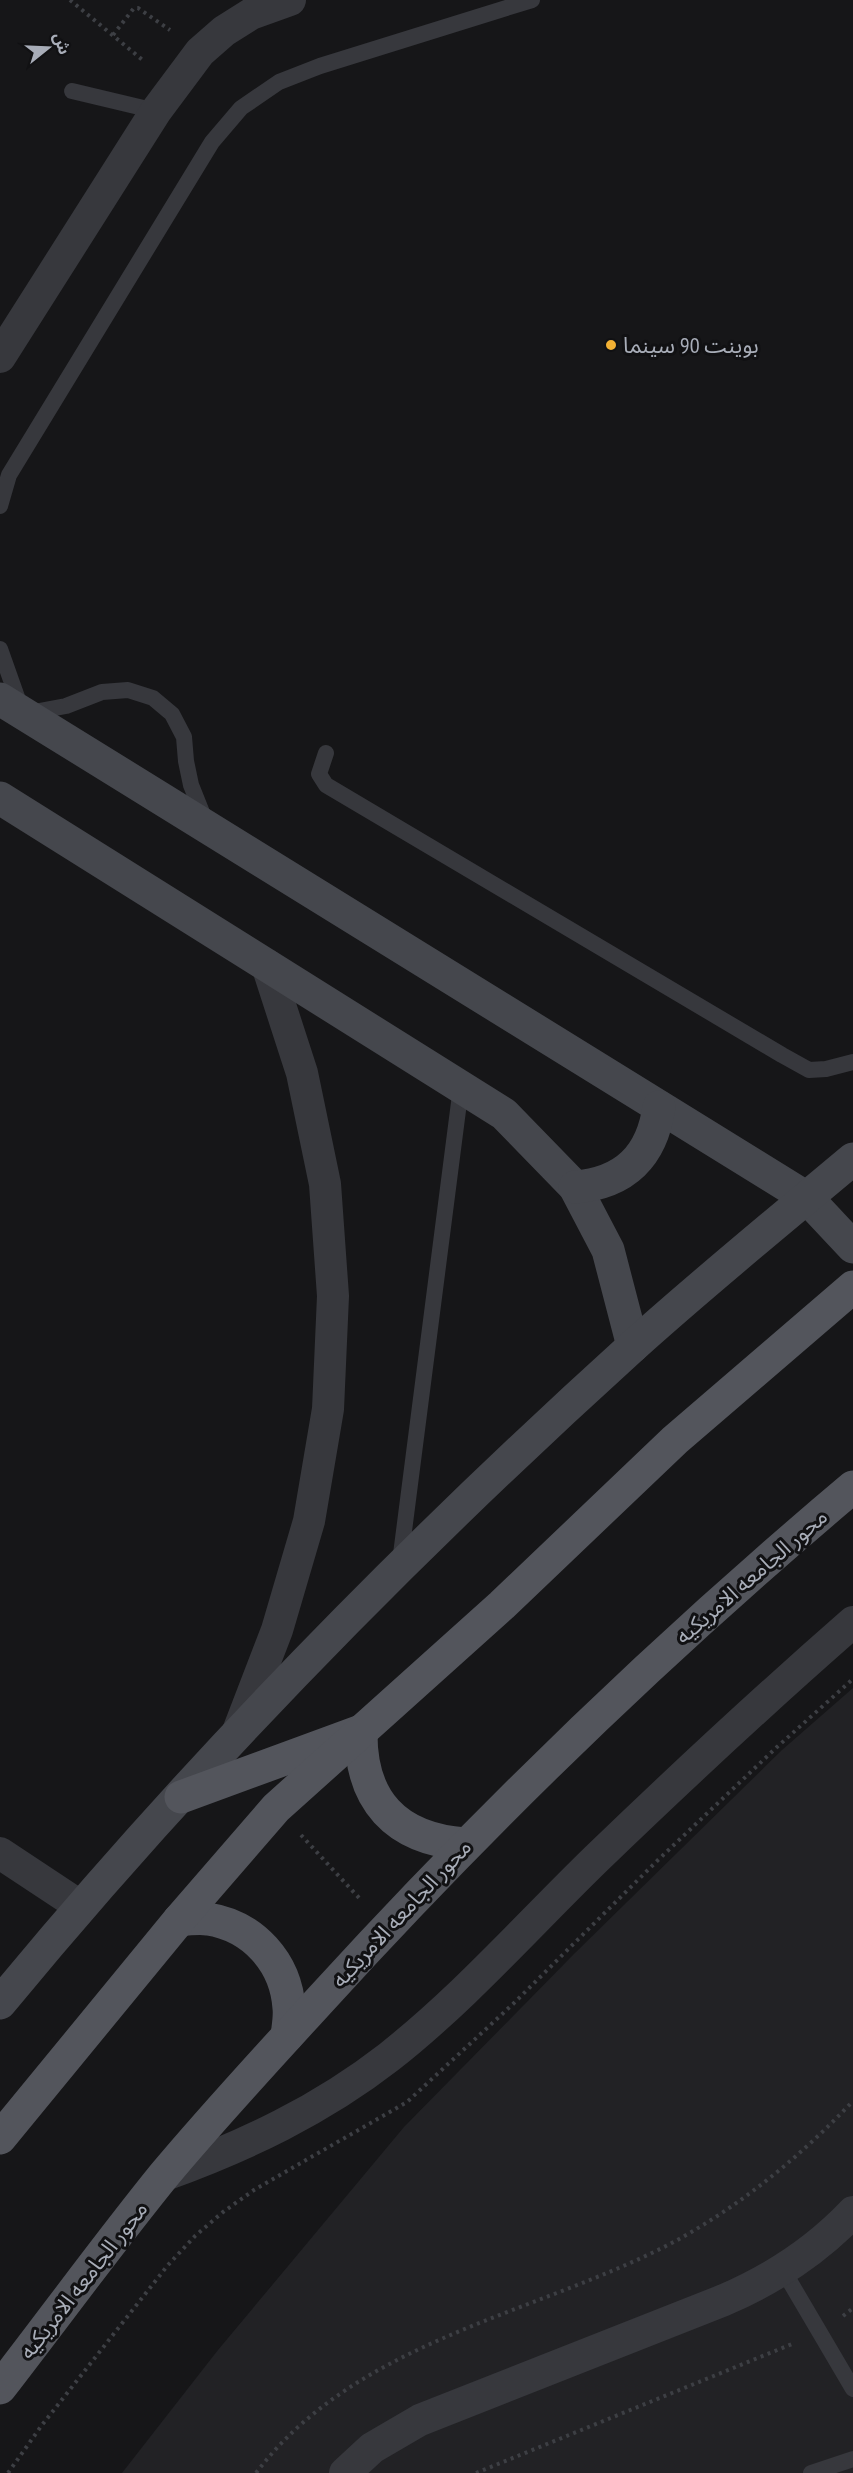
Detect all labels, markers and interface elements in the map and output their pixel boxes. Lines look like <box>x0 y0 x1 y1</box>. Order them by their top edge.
north arrow <box>18 18 78 78</box>
text: ش <box>49 30 75 57</box>
place label: بوينت 90 سينما <box>623 331 759 359</box>
marker: بوينت 90 سينما <box>604 338 618 352</box>
street label: محور الجامعه الامريكيه <box>669 1502 833 1650</box>
street label: محور الجامعه الامريكيه <box>325 1833 477 1993</box>
street label: محور الجامعه الامريكيه <box>13 2195 153 2365</box>

